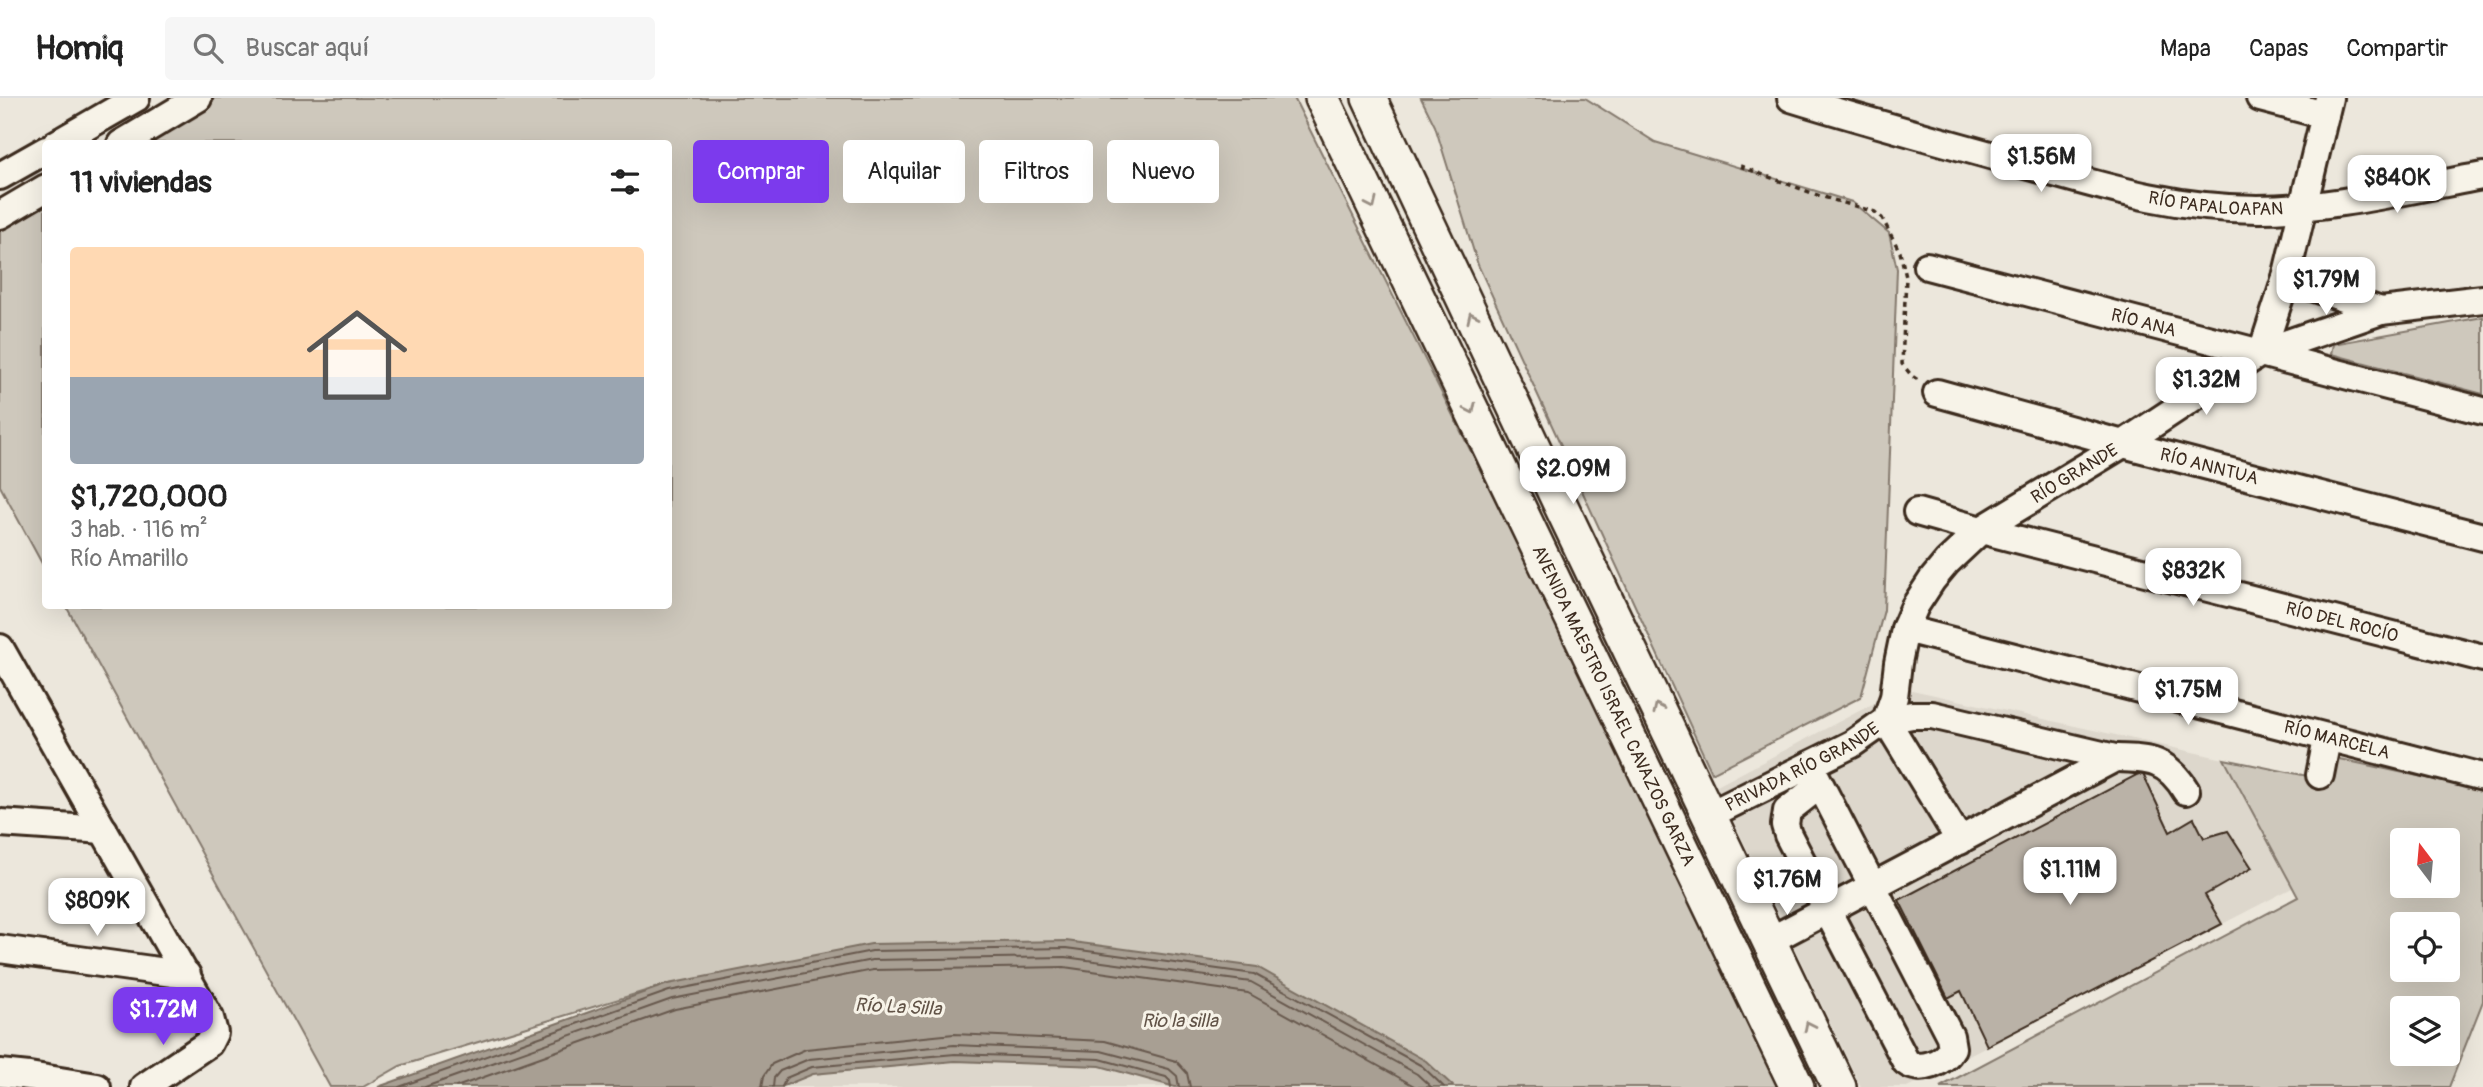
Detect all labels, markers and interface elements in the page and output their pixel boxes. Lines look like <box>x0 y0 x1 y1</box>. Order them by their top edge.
search box <box>165 17 655 80</box>
text: Homiq <box>35 28 123 69</box>
icon: search <box>189 29 227 67</box>
text: Buscar aquí <box>245 32 370 64</box>
text: Mapa <box>2160 34 2211 63</box>
text: Capas <box>2249 34 2308 63</box>
text: Compartir <box>2346 34 2448 63</box>
pin: $1.56M <box>1984 134 2098 194</box>
chip: Comprar <box>693 140 829 203</box>
chip: Alquilar <box>843 140 965 203</box>
chip: Filtros <box>979 140 1093 203</box>
chip: Nuevo <box>1107 140 1219 203</box>
text: $1.56M <box>2007 142 2075 171</box>
pin: $840K <box>2348 156 2446 215</box>
icon: filters <box>606 163 644 201</box>
text: $840K <box>2364 163 2430 192</box>
text: 11 viviendas <box>70 164 212 201</box>
street label: RÍO PAPALOAPAN <box>2147 186 2284 221</box>
one-way arrow <box>1364 197 1378 209</box>
pin: $1.79M <box>2269 258 2383 317</box>
text: $1.79M <box>2292 265 2360 294</box>
icon: home <box>294 292 420 418</box>
street label: RÍO ANA <box>2109 303 2179 342</box>
one-way arrow <box>1466 312 1480 324</box>
pin: $1.32M <box>2149 358 2263 417</box>
text: $1.32M <box>2172 365 2240 394</box>
one-way arrow <box>1462 402 1476 414</box>
street label: RÍO GRANDE <box>2027 438 2122 509</box>
street label: RÍO ANNTUA <box>2158 443 2261 490</box>
pin: $2.09M <box>1516 446 1630 506</box>
text: $2.09M <box>1536 454 1610 483</box>
text: $1,720,000 <box>70 478 228 515</box>
text: 3 hab. · 116 m² <box>70 515 208 544</box>
street label: AVENIDA MAESTRO ISRAEL CAVAZOS GARZA <box>1527 541 1701 870</box>
text: Río Amarillo <box>70 544 188 573</box>
pin: $832K <box>2144 548 2242 608</box>
text: $832K <box>2161 556 2225 585</box>
street label: RÍO DEL ROCÍO <box>2283 597 2401 647</box>
pin: $1.75M <box>2131 668 2245 727</box>
text: $1.75M <box>2154 675 2222 704</box>
one-way arrow <box>1652 703 1666 715</box>
street label: RÍO MARCELA <box>2282 715 2393 764</box>
street label: PRIVADA RÍO GRANDE <box>1721 717 1884 817</box>
north arrow <box>2390 828 2460 898</box>
map controls <box>2390 828 2460 1066</box>
pin: $1.11M <box>2013 848 2127 907</box>
text: $1.11M <box>2039 855 2101 884</box>
pin: $1.76M <box>1730 858 1844 917</box>
text: $1.76M <box>1753 865 1821 894</box>
pin: $809K <box>48 878 146 938</box>
text: $809K <box>64 886 130 915</box>
button: locate <box>2390 912 2460 982</box>
pin: $1.72M <box>106 988 220 1047</box>
water label: Río La Silla <box>854 993 943 1021</box>
text: $1.72M <box>129 995 197 1024</box>
button: layers <box>2390 996 2460 1066</box>
water label: Rio la silla <box>1142 1009 1219 1033</box>
one-way arrow <box>1804 1020 1818 1033</box>

